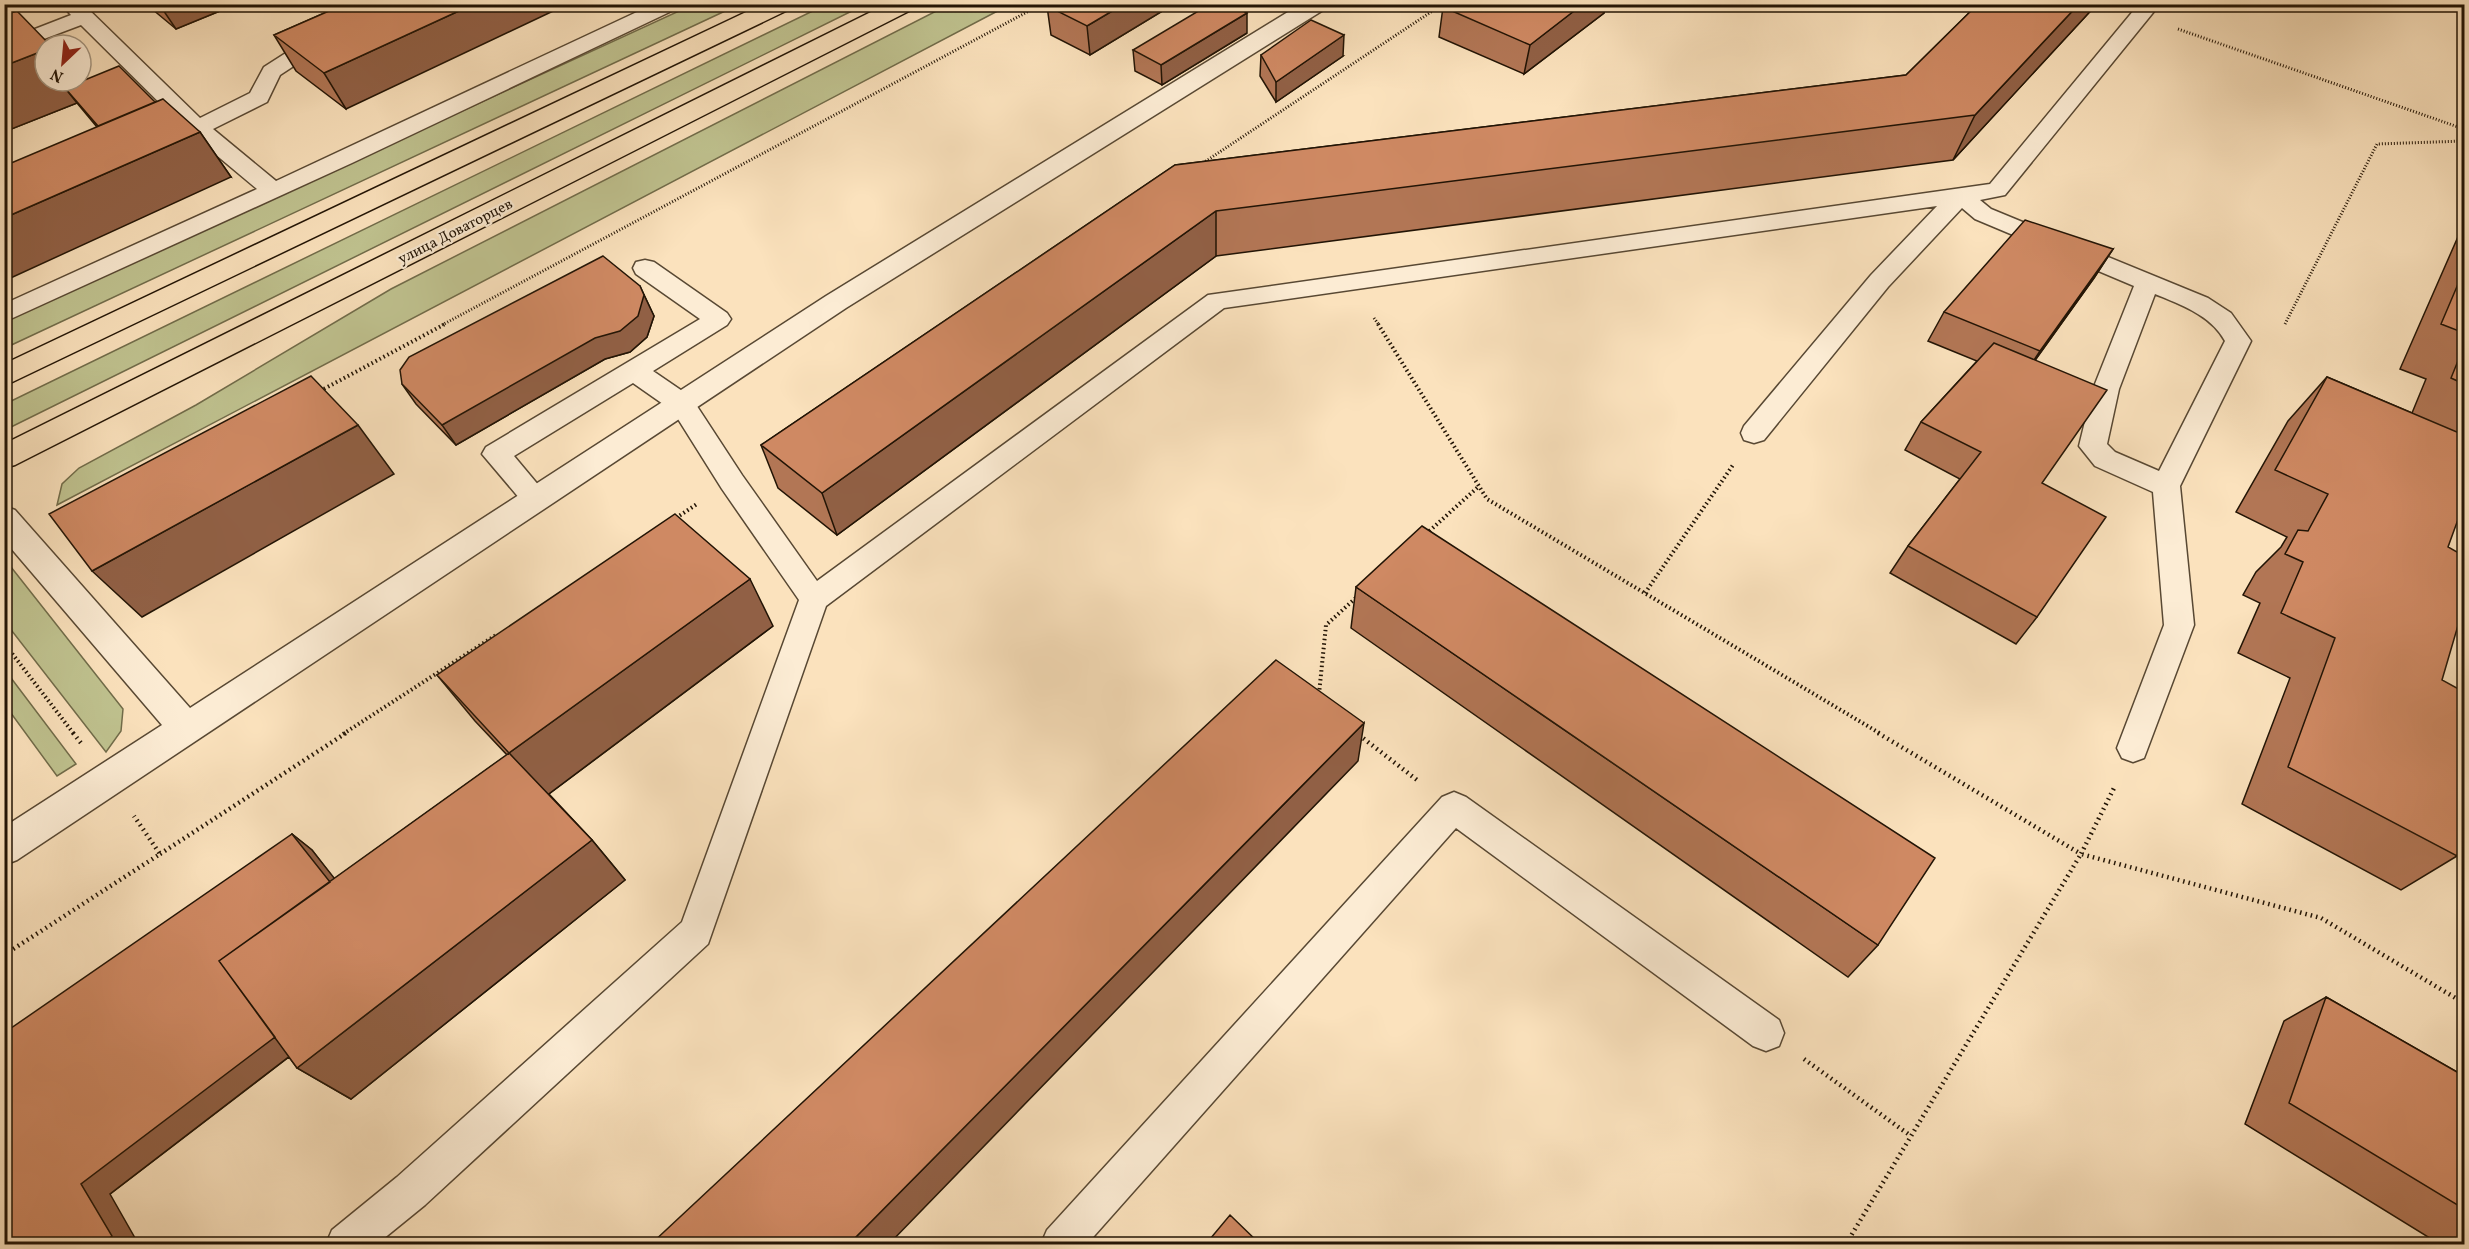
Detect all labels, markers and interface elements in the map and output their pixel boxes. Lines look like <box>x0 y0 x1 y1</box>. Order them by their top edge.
north arrow <box>33 33 93 93</box>
text: N <box>47 62 67 87</box>
street label: улица Доваторцев <box>395 194 517 270</box>

